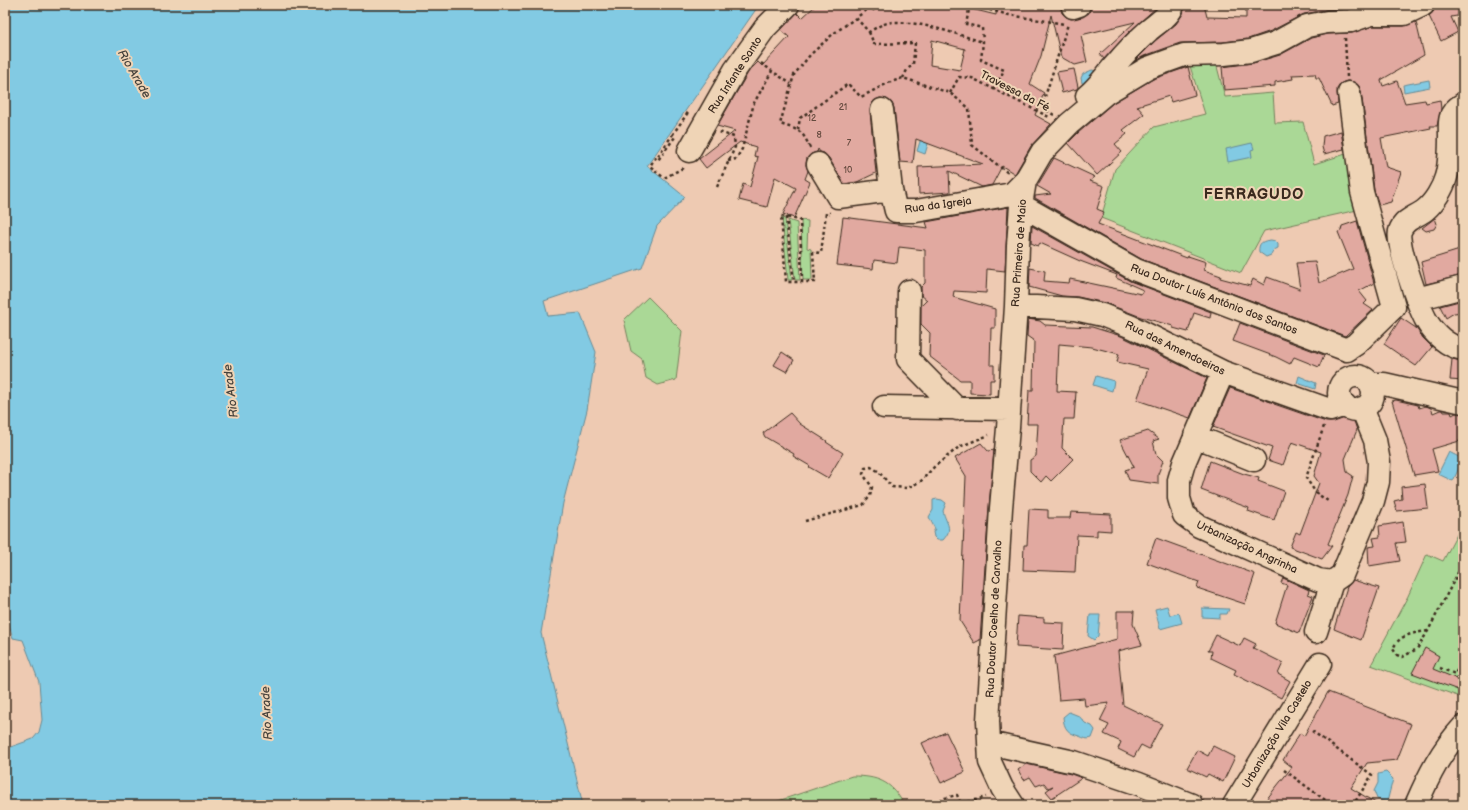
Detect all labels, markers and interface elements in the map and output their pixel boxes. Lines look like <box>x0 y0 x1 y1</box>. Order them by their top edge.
street label: Rua Infante Santo <box>705 34 765 116</box>
water label: Rio Arade <box>114 47 154 101</box>
street label: Travessa da Fé <box>978 68 1052 114</box>
house number: 21 <box>839 102 847 113</box>
house number: 12 <box>808 113 817 124</box>
house number: 8 <box>816 130 822 141</box>
house number: 7 <box>847 138 852 149</box>
house number: 10 <box>844 165 852 176</box>
district label: FERRAGUDO <box>1204 185 1304 204</box>
street label: Rua da Igreja <box>904 194 972 216</box>
street label: Rua Primeiro de Maio <box>1009 199 1029 307</box>
street label: Rua Doutor Luís António dos Santos <box>1129 261 1300 337</box>
street label: Rua das Amendoeiras <box>1123 318 1228 378</box>
water label: Rio Arade <box>220 363 242 419</box>
street label: Urbanização Angrinha <box>1194 518 1300 576</box>
street label: Rua Doutor Coelho de Carvalho <box>983 540 1005 698</box>
street label: Urbanização Vila Castelo <box>1239 677 1315 791</box>
water label: Rio Arade <box>258 686 276 740</box>

